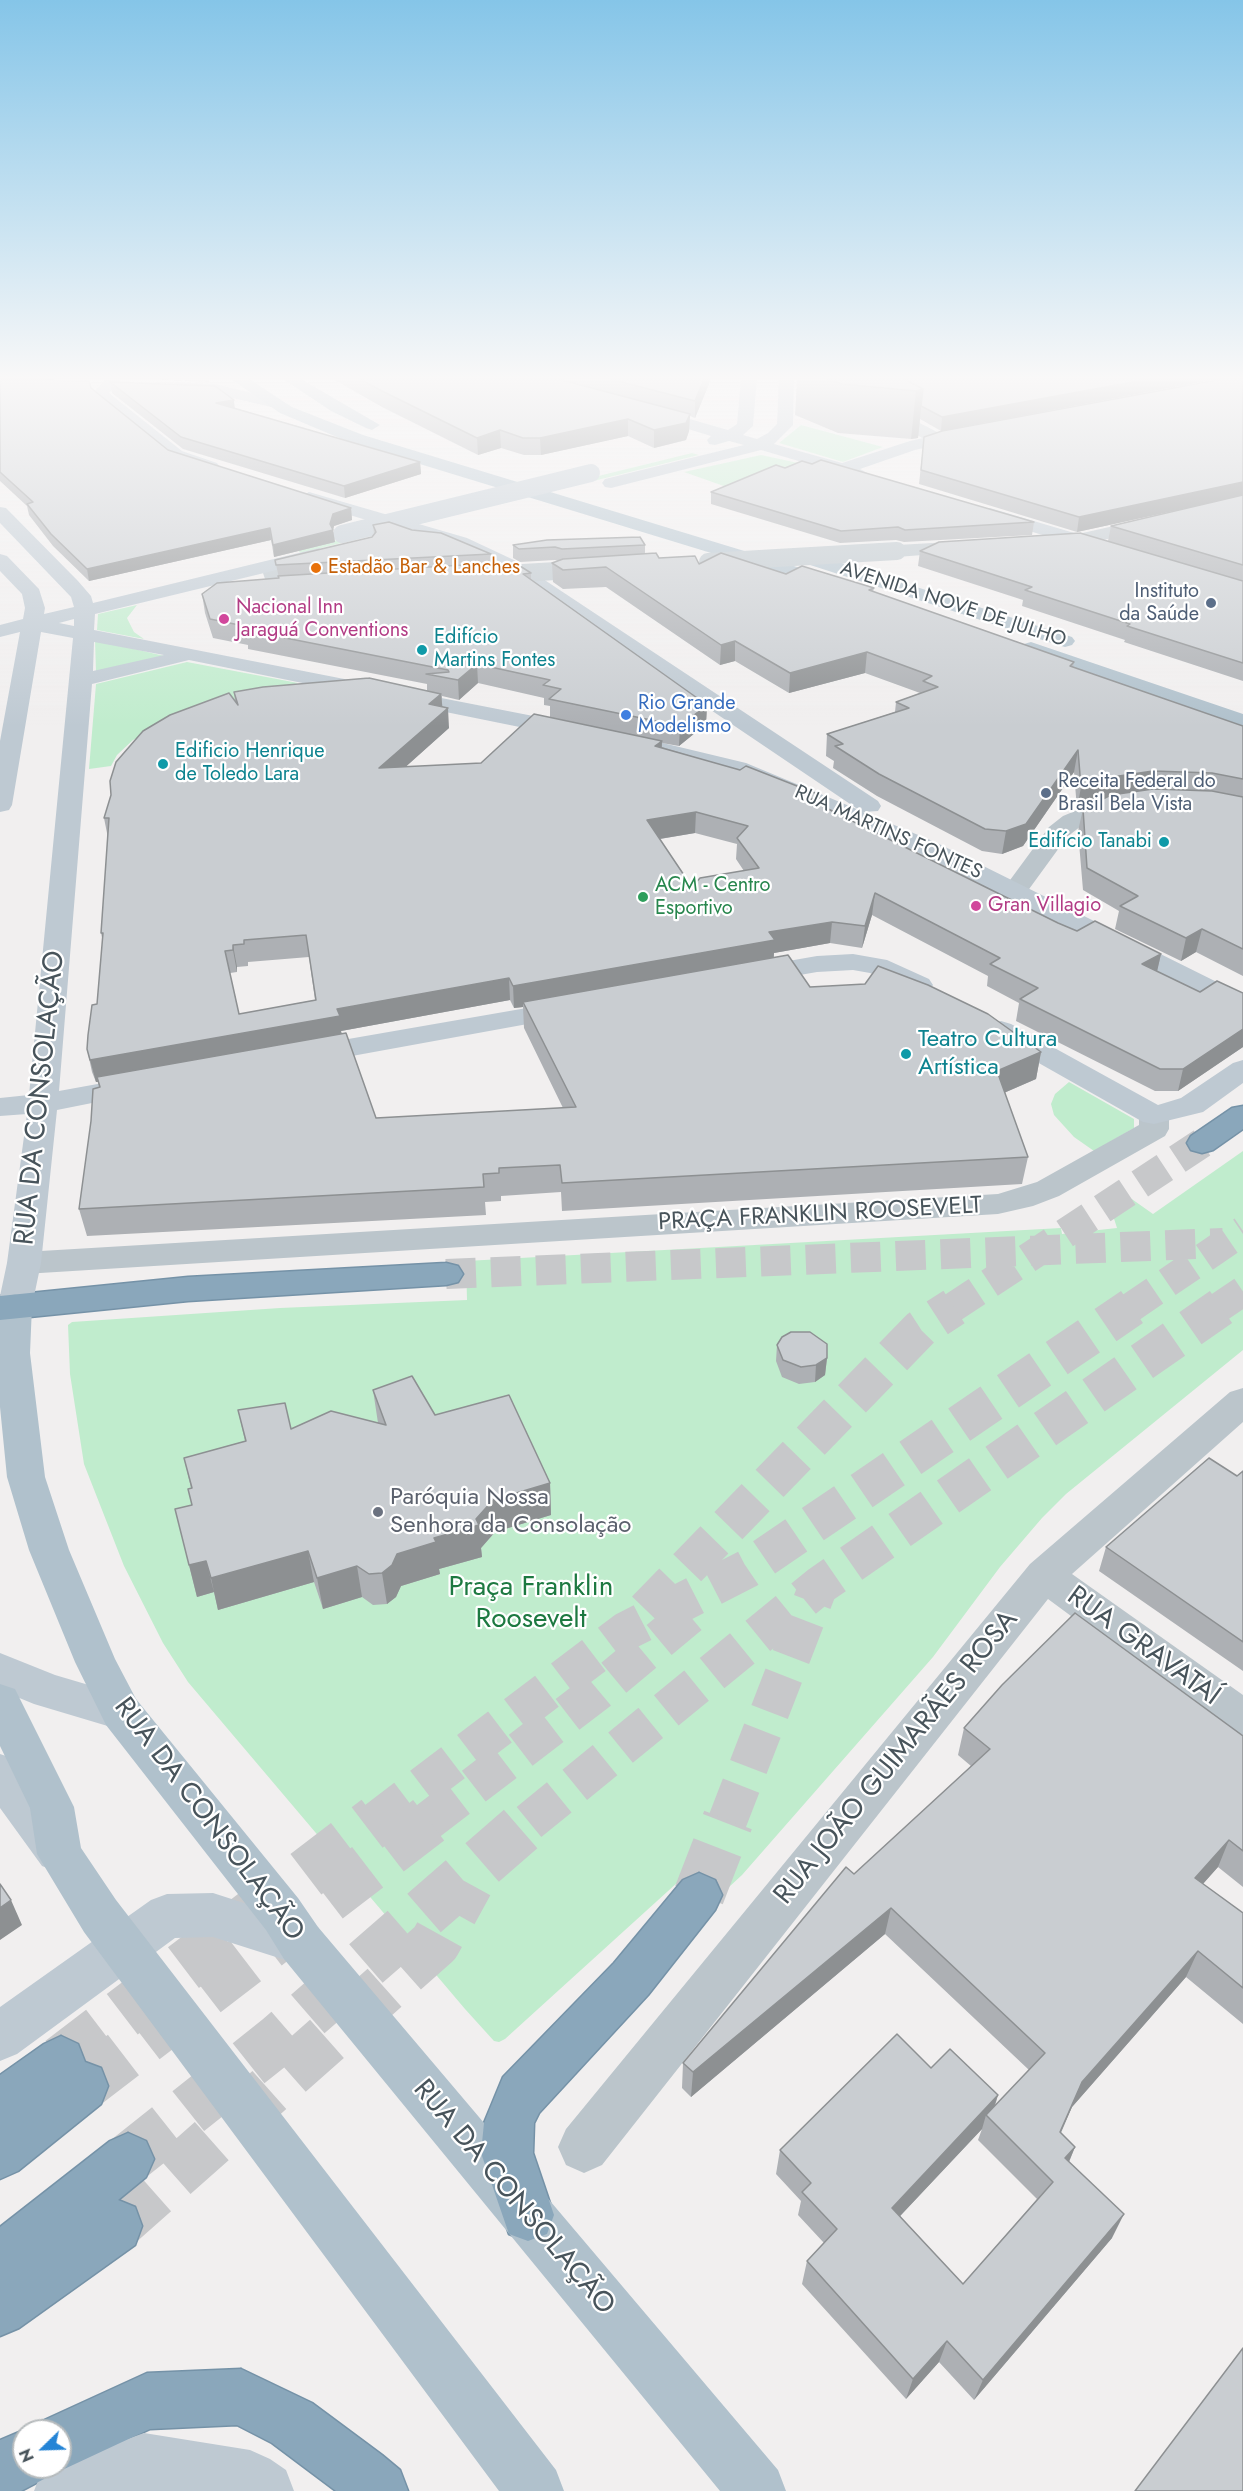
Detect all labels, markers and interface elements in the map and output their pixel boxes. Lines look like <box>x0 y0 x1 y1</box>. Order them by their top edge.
place label: Estadão Bar & Lanches <box>328 556 520 580</box>
street label: AVENIDA NOVE DE JULHO <box>837 557 1069 653</box>
marker: Estadão Bar & Lanches <box>309 561 323 575</box>
place label: Instituto da Saúde <box>1119 580 1199 627</box>
place label: Nacional Inn Jaraguá Conventions <box>236 596 408 643</box>
marker: Instituto da Saúde <box>1204 596 1218 610</box>
marker: Nacional Inn Jaraguá Conventions <box>217 612 231 626</box>
place label: Edifício Martins Fontes <box>434 626 555 673</box>
marker: Edifício Martins Fontes <box>415 643 429 657</box>
place label: Rio Grande Modelismo <box>638 692 735 739</box>
marker: Rio Grande Modelismo <box>619 708 633 722</box>
place label: Edificio Henrique de Toledo Lara <box>175 740 325 787</box>
marker: Edificio Henrique de Toledo Lara <box>156 757 170 771</box>
place label: Receita Federal do Brasil Bela Vista <box>1058 770 1216 817</box>
street label: RUA MARTINS FONTES <box>791 781 985 885</box>
marker: Receita Federal do Brasil Bela Vista <box>1039 786 1053 800</box>
place label: Edifício Tanabi <box>1028 830 1152 854</box>
marker: Edifício Tanabi <box>1157 835 1171 849</box>
place label: ACM - Centro Esportivo <box>655 874 770 921</box>
marker: ACM - Centro Esportivo <box>636 890 650 904</box>
place label: Gran Villagio <box>988 894 1101 918</box>
marker: Gran Villagio <box>969 899 983 913</box>
street label: RUA DA CONSOLAÇÃO <box>9 949 73 1247</box>
place label: Teatro Cultura Artística <box>918 1026 1057 1082</box>
marker: Teatro Cultura Artística <box>899 1047 913 1061</box>
street label: PRAÇA FRANKLIN ROOSEVELT <box>657 1192 983 1238</box>
place label: Paróquia Nossa Senhora da Consolação <box>390 1484 631 1540</box>
marker: Paróquia Nossa Senhora da Consolação <box>371 1505 385 1519</box>
park label: Praça Franklin Roosevelt <box>448 1571 614 1637</box>
street label: RUA GRAVATAÍ <box>1060 1580 1226 1714</box>
street label: RUA JOÃO GUIMARÃES ROSA <box>768 1604 1026 1912</box>
street label: RUA DA CONSOLAÇÃO <box>106 1692 310 1948</box>
street label: RUA DA CONSOLAÇÃO <box>405 2074 621 2322</box>
north arrow <box>12 2419 72 2479</box>
text: N <box>14 2445 40 2466</box>

